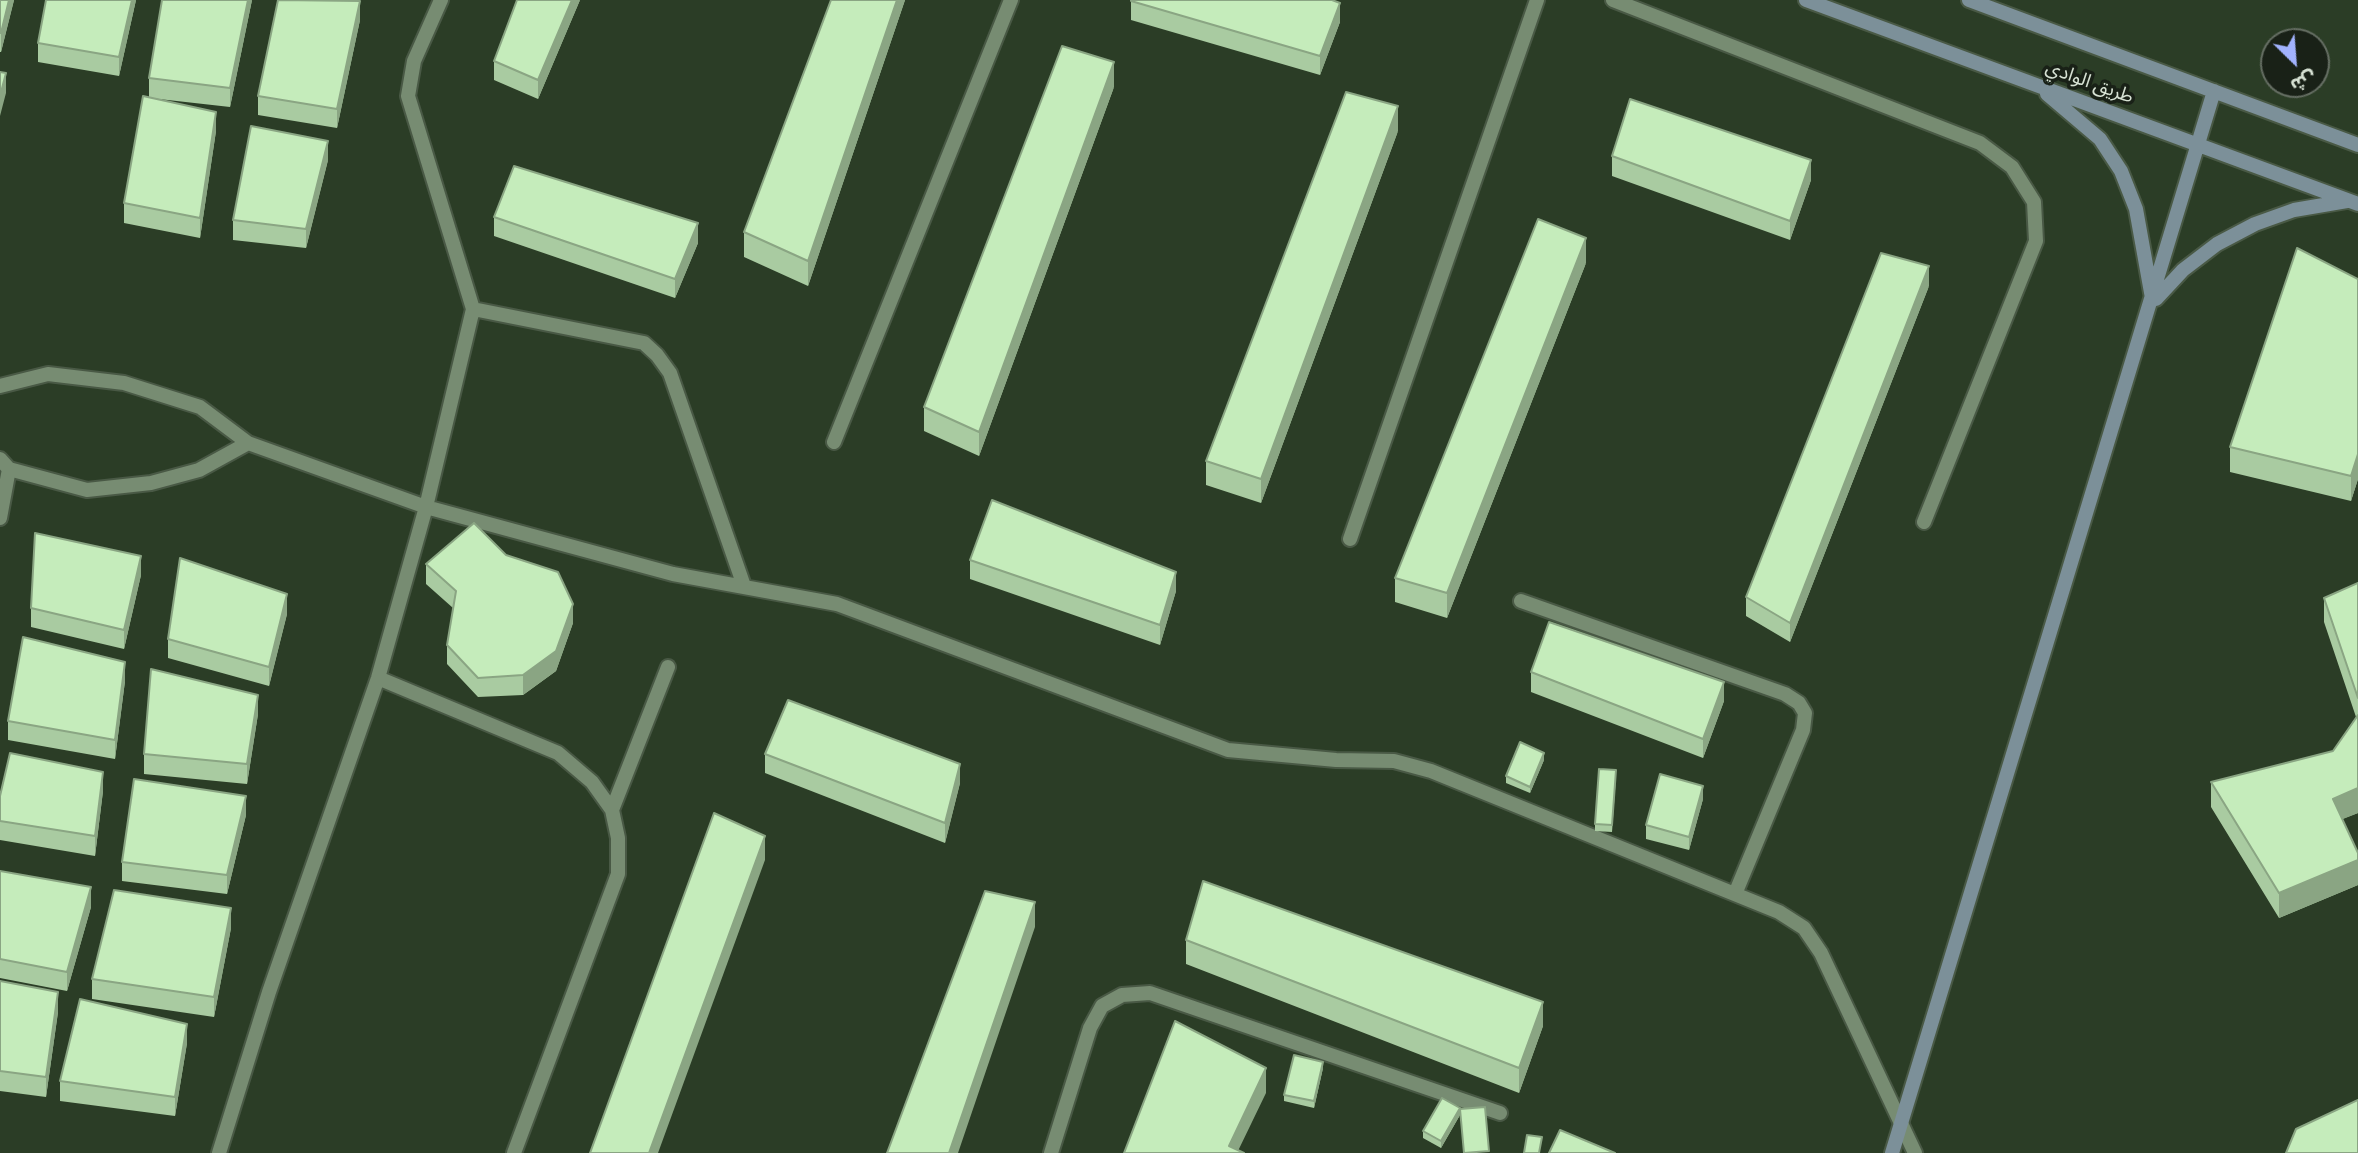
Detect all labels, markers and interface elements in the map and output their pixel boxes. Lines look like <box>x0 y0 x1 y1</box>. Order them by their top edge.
north arrow <box>2260 28 2330 98</box>
street label: طريق الوادي <box>2042 58 2136 110</box>
text: ش <box>2286 64 2320 97</box>

